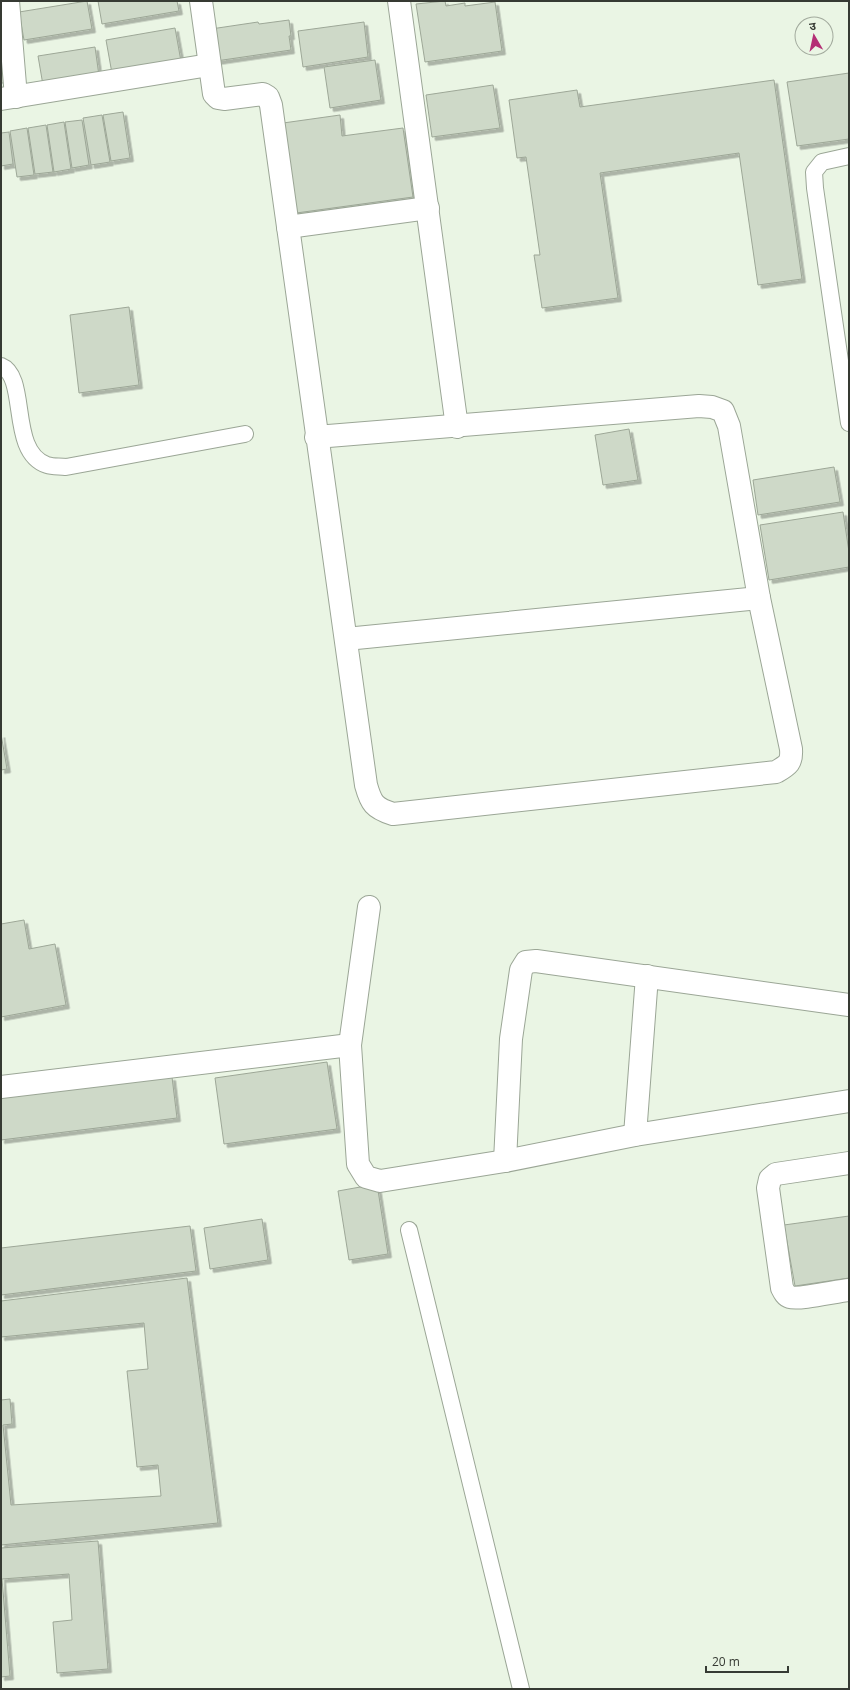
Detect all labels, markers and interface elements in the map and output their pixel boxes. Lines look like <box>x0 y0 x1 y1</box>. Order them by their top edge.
north arrow <box>794 16 834 56</box>
text: उ <box>808 18 817 34</box>
scale bar <box>706 1648 788 1674</box>
text: 20 m <box>712 1653 740 1670</box>

